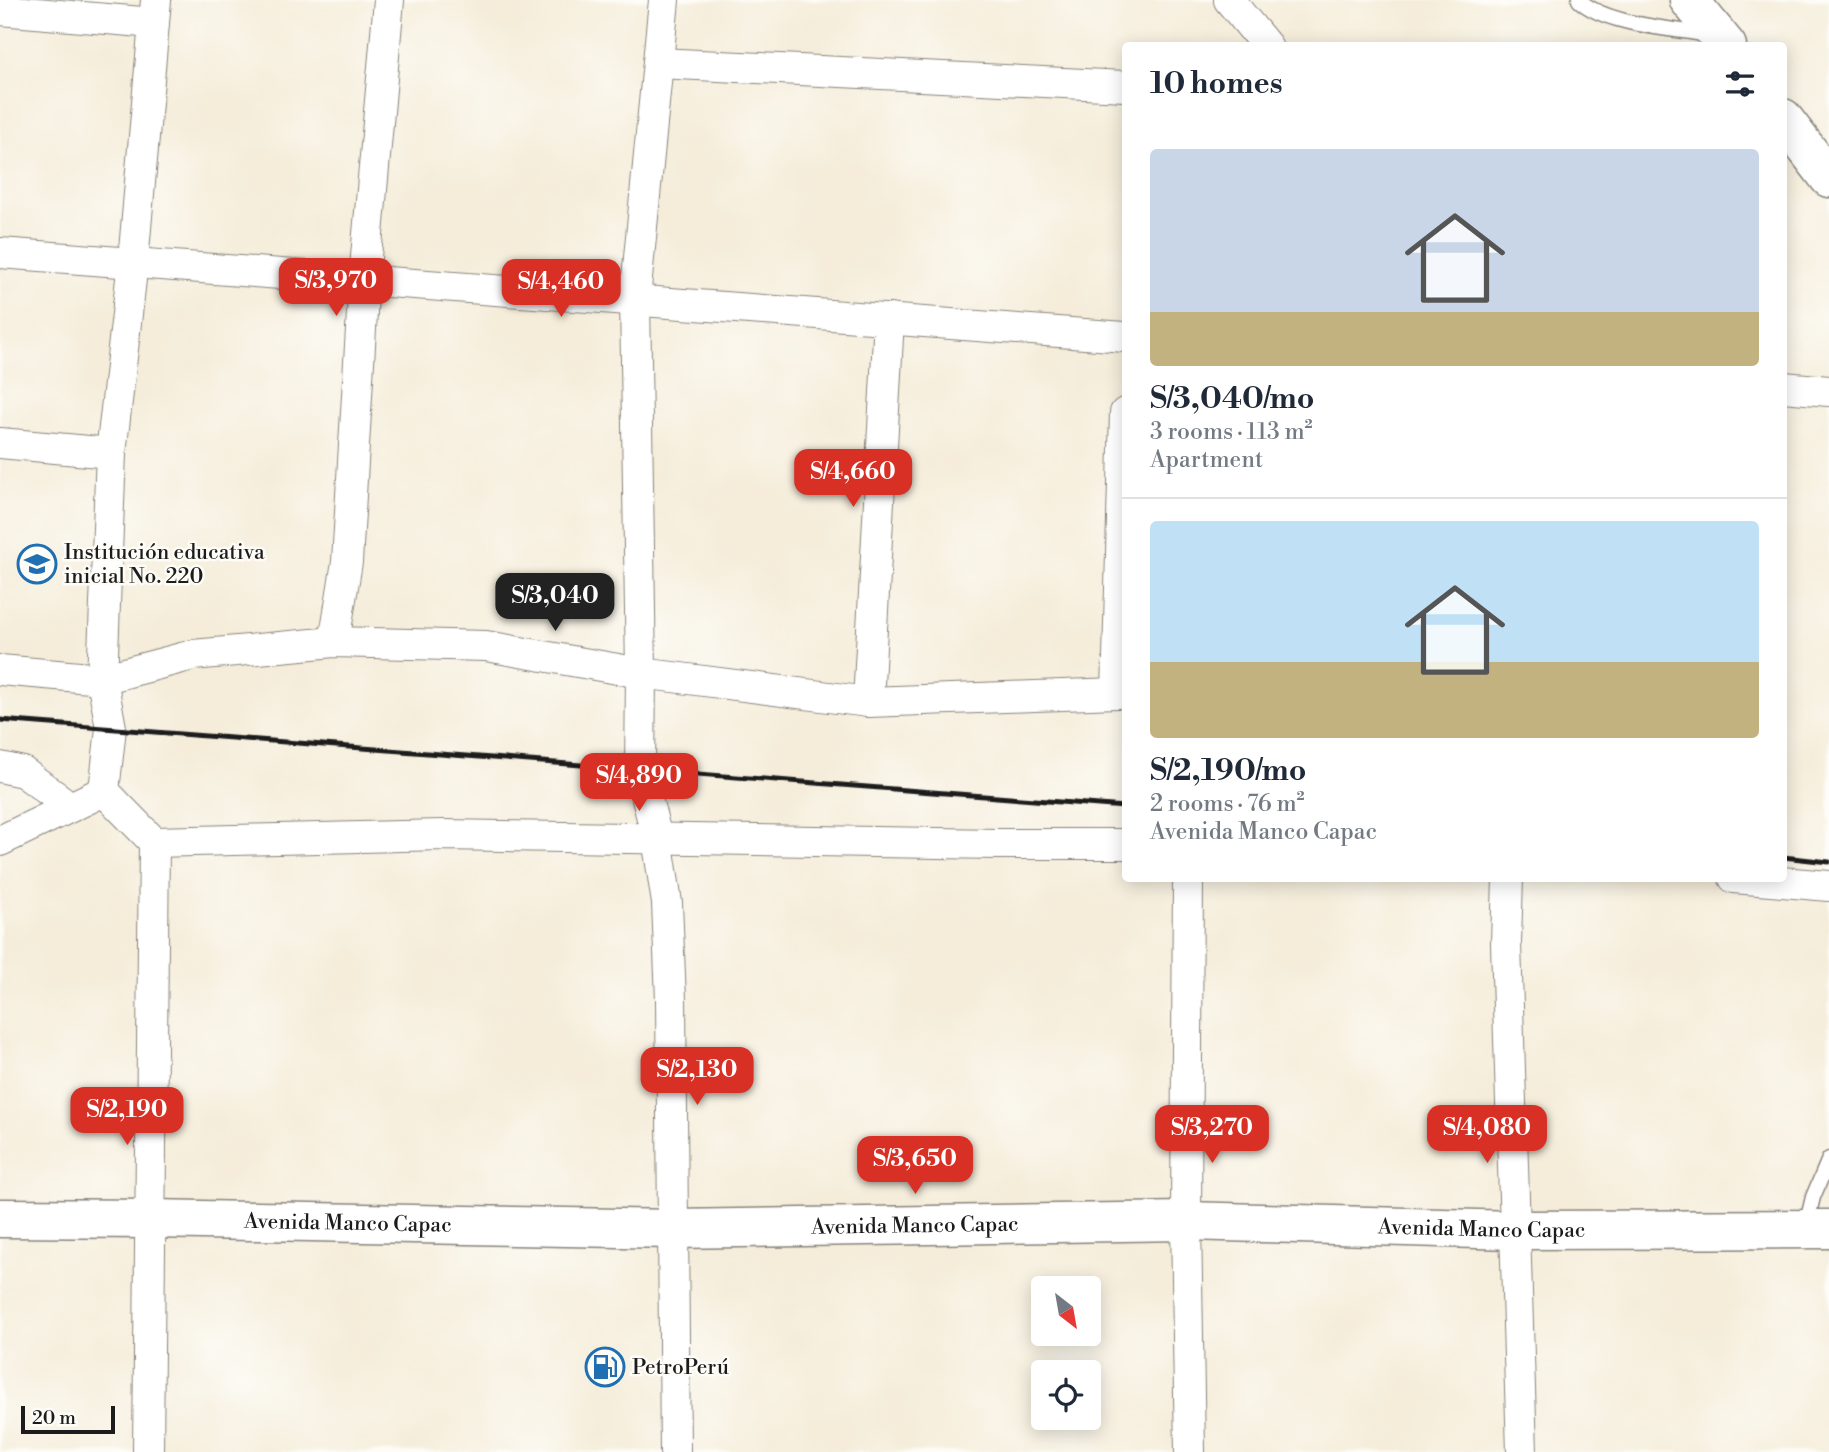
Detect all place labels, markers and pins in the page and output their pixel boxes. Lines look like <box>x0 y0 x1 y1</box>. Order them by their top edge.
pin: S/3,970 <box>271 258 401 318</box>
pin: S/4,460 <box>496 260 626 319</box>
pin: S/4,660 <box>788 449 918 509</box>
place label: Institución educativa inicial No. 220 <box>64 540 265 590</box>
school or university icon: Institución educativa inicial No. 220 <box>16 543 58 585</box>
pin: S/3,040 <box>490 574 620 633</box>
pin: S/4,890 <box>574 754 704 813</box>
pin: S/2,130 <box>632 1048 762 1107</box>
pin: S/2,190 <box>62 1088 192 1147</box>
pin: S/3,270 <box>1147 1106 1277 1165</box>
pin: S/4,080 <box>1422 1106 1552 1165</box>
pin: S/3,650 <box>850 1136 980 1196</box>
fuel station icon: PetroPerú <box>584 1346 626 1388</box>
place label: PetroPerú <box>632 1355 729 1381</box>

